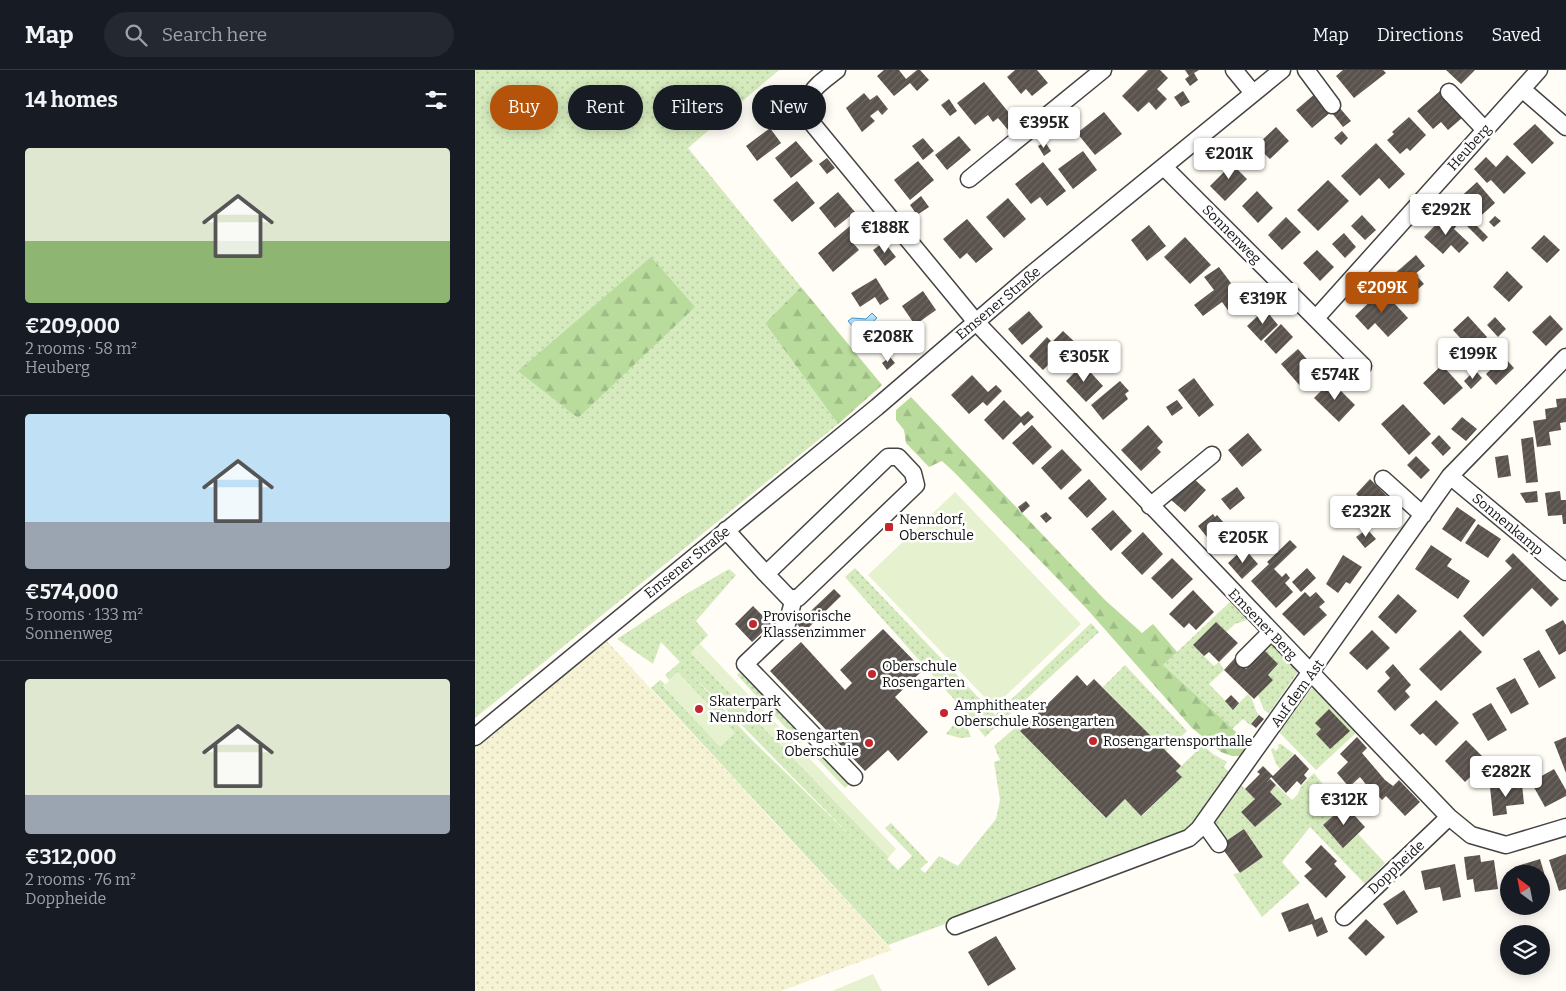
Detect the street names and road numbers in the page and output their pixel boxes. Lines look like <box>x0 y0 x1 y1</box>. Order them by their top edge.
street label: Heuberg <box>1444 120 1495 174</box>
street label: Sonnenweg <box>1199 201 1265 268</box>
street label: Emsener Straße <box>953 263 1044 344</box>
street label: Sonnenkamp <box>1469 490 1547 559</box>
street label: Emsener Straße <box>641 523 734 602</box>
street label: Emsener Berg <box>1225 585 1301 663</box>
street label: Auf dem Ast <box>1267 656 1328 730</box>
street label: Doppheide <box>1365 837 1428 898</box>

